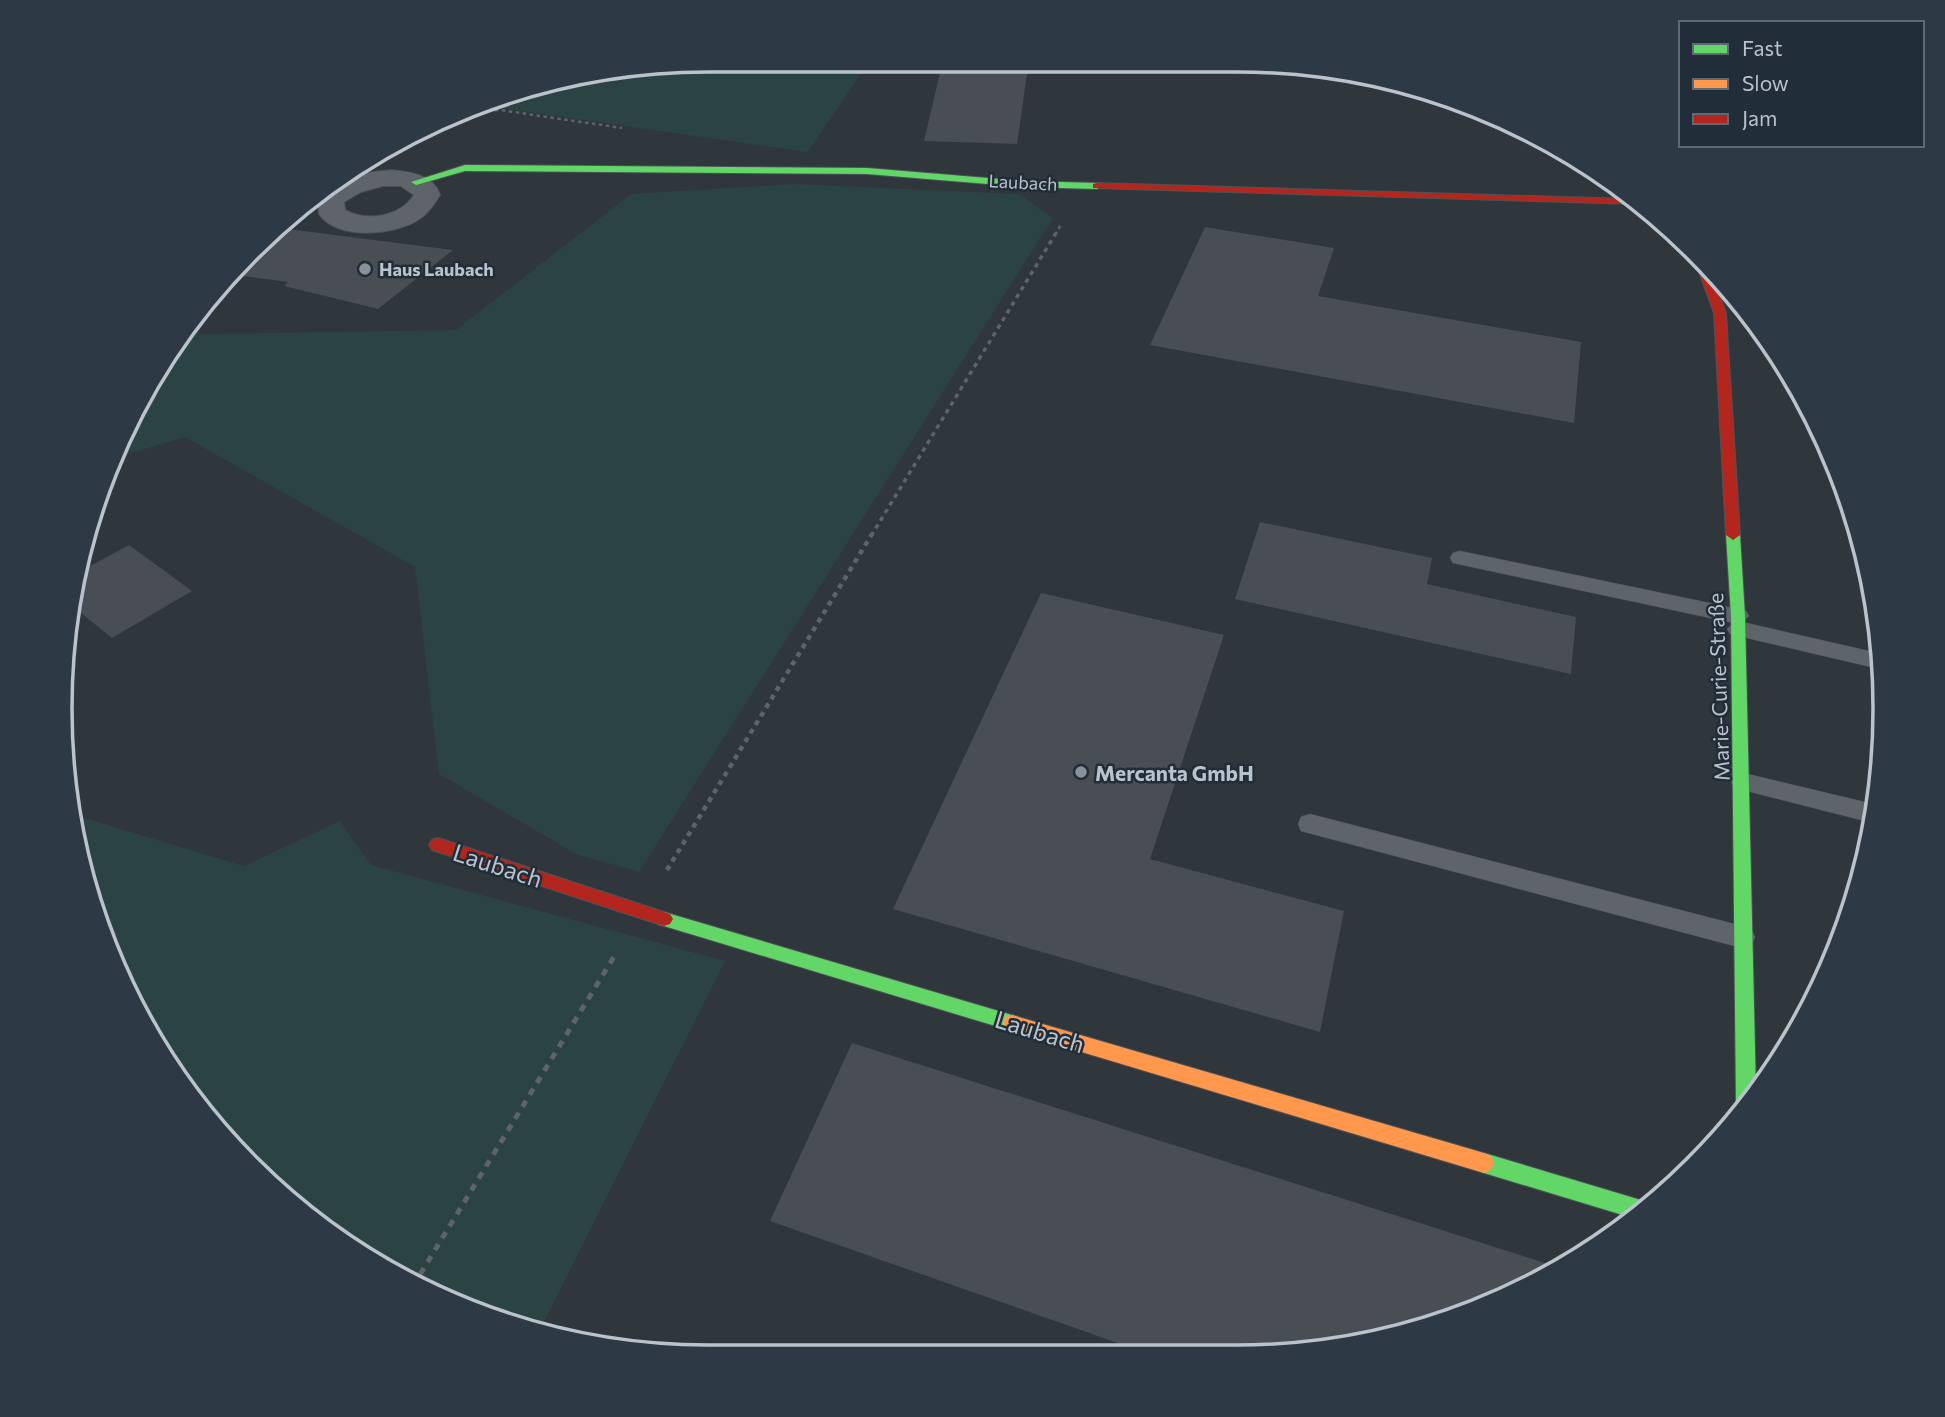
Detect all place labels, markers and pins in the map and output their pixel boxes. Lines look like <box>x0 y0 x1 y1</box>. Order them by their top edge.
place label: Haus Laubach <box>379 258 494 280</box>
marker: Haus Laubach <box>357 261 373 277</box>
place label: Mercanta GmbH <box>1095 760 1254 785</box>
marker: Mercanta GmbH <box>1073 764 1089 780</box>

